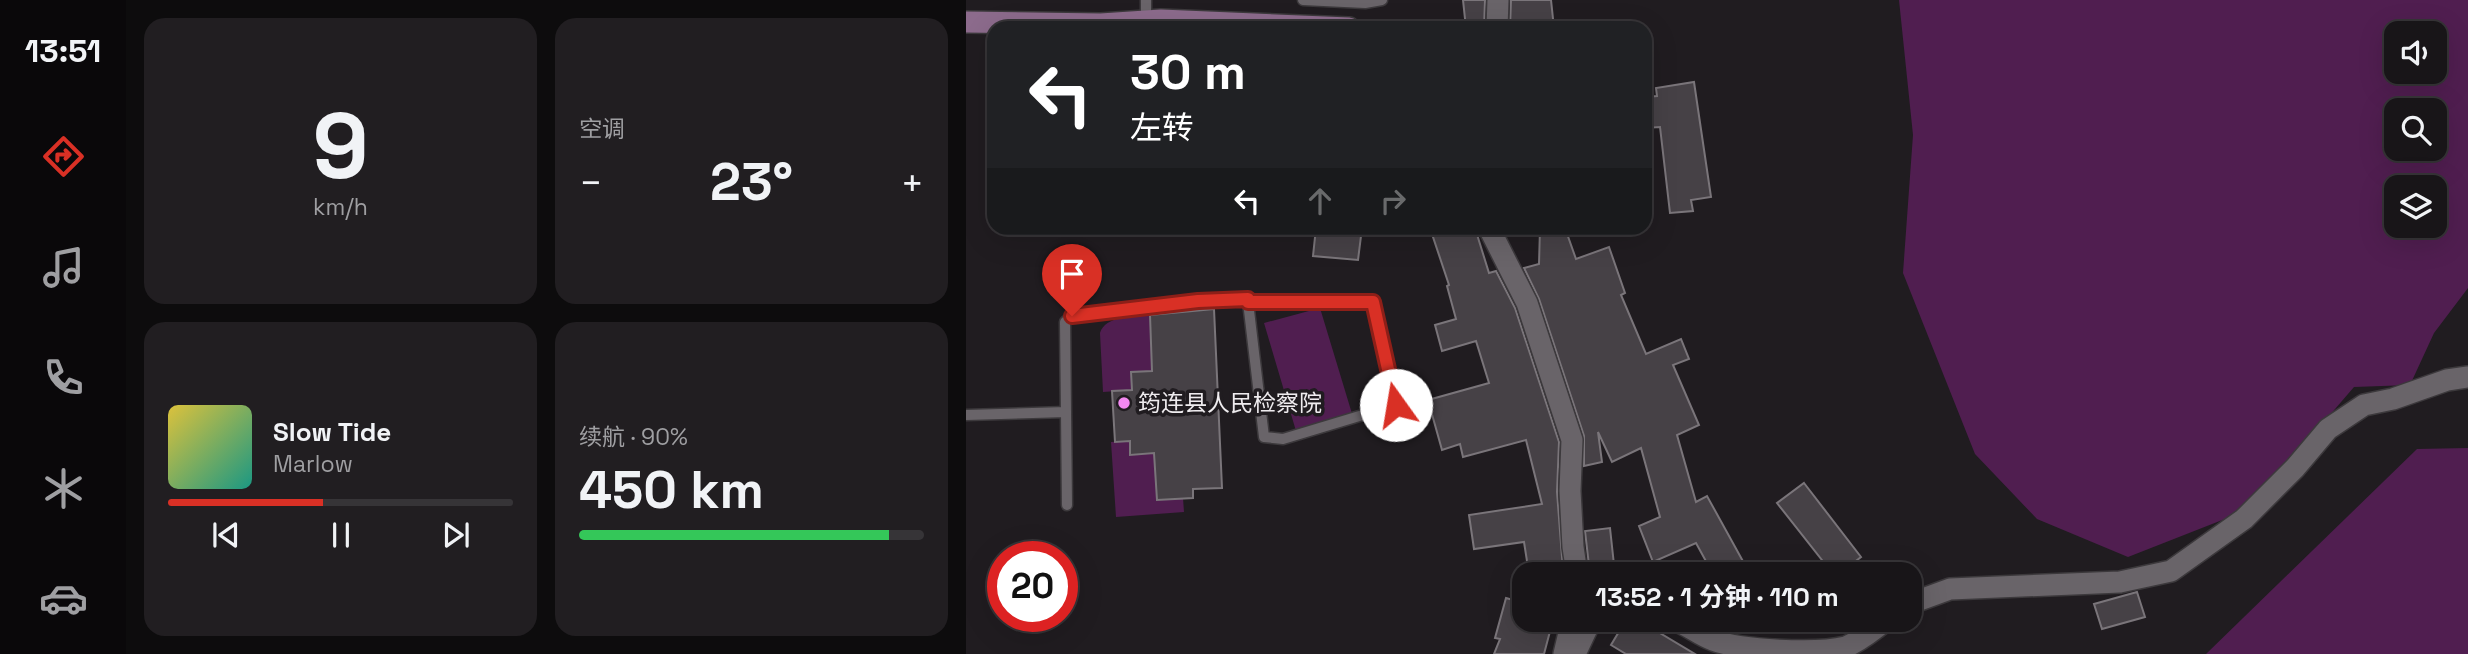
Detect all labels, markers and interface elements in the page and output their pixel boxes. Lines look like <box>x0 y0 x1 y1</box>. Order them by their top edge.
map controls <box>2384 21 2447 238</box>
button: sound <box>2384 21 2447 84</box>
text: 13:51 <box>25 31 101 71</box>
text: 30 m <box>1130 41 1246 103</box>
icon: left <box>1015 49 1106 140</box>
text: 9 <box>312 88 369 205</box>
button: search <box>2384 98 2447 161</box>
text: 左转 <box>1130 108 1194 148</box>
text: 空调 <box>579 114 625 144</box>
icon: directions <box>39 132 88 181</box>
text: 23° <box>710 149 793 215</box>
text: − <box>579 159 603 207</box>
text: + <box>900 159 924 207</box>
button: layers <box>2384 175 2447 238</box>
icon: left <box>1228 182 1266 220</box>
icon: ahead <box>1301 182 1339 220</box>
icon: right <box>1374 182 1412 220</box>
text: km/h <box>313 192 368 222</box>
icon: music <box>39 243 88 292</box>
pin <box>1042 244 1102 316</box>
icon: arrive <box>1053 255 1091 293</box>
icon: phone <box>39 353 88 402</box>
position arrow <box>1359 368 1433 442</box>
place label: 筠连县人民检察院 <box>1138 388 1322 418</box>
marker: 筠连县人民检察院 <box>1116 395 1132 411</box>
text: Slow Tide <box>273 415 391 449</box>
text: 续航 · 90% <box>579 422 688 452</box>
text: Marlow <box>273 449 353 479</box>
text: 450 km <box>579 457 764 523</box>
icon: climate <box>39 464 88 513</box>
icon: previous <box>207 516 245 554</box>
icon: pause <box>322 516 360 554</box>
icon: next <box>437 516 475 554</box>
speed limit sign: 20 <box>987 541 1078 632</box>
icon: car <box>39 574 88 623</box>
text: 13:52 · 1 分钟 · 110 m <box>1595 580 1839 614</box>

